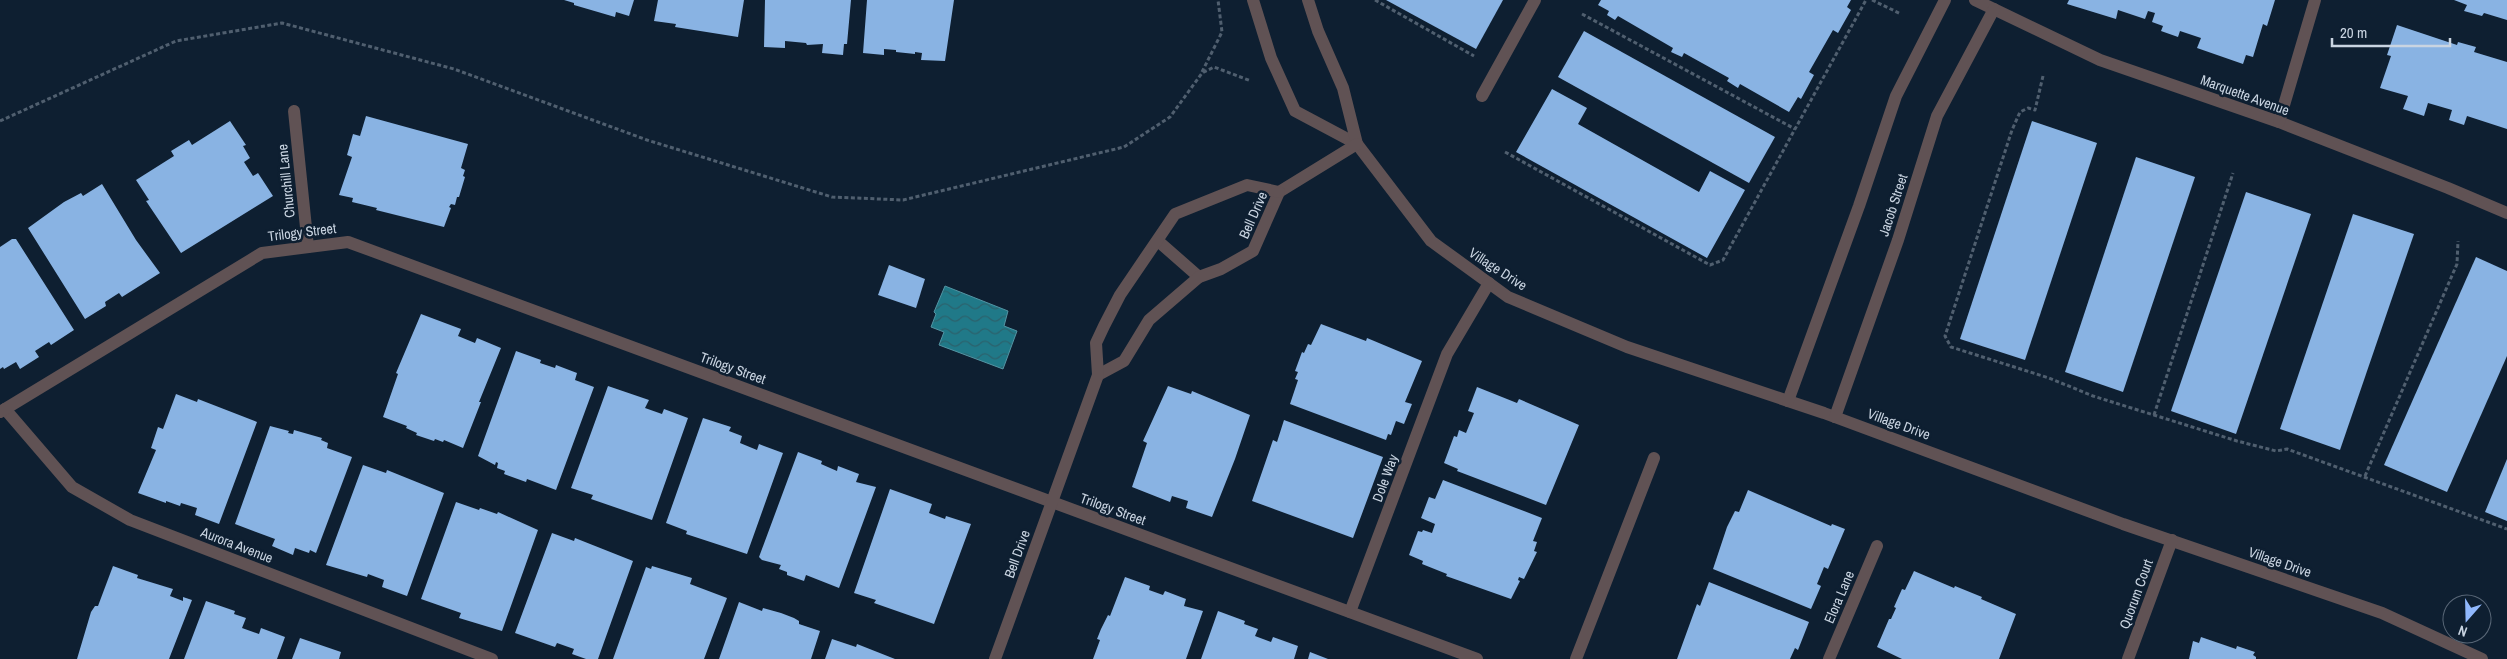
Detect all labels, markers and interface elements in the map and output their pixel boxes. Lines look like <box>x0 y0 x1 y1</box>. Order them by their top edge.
scale bar <box>2332 15 2450 47</box>
text: 20 m <box>2340 22 2367 43</box>
street label: Marquette Avenue <box>2198 71 2292 119</box>
street label: Churchill Lane <box>273 143 299 219</box>
street label: Jacob Street <box>1874 172 1912 238</box>
street label: Bell Drive <box>1235 189 1271 241</box>
street label: Trilogy Street <box>267 219 337 245</box>
street label: Village Drive <box>1466 244 1530 294</box>
street label: Trilogy Street <box>698 348 768 388</box>
street label: Village Drive <box>1865 404 1933 444</box>
street label: Dole Way <box>1368 452 1402 504</box>
street label: Trilogy Street <box>1078 489 1148 529</box>
street label: Aurora Avenue <box>197 523 276 567</box>
street label: Bell Drive <box>1000 528 1034 580</box>
street label: Village Drive <box>2246 543 2314 581</box>
street label: Quorum Court <box>2115 557 2157 631</box>
street label: Elora Lane <box>1820 568 1858 626</box>
north arrow <box>2442 594 2492 644</box>
text: N <box>2456 621 2470 641</box>

